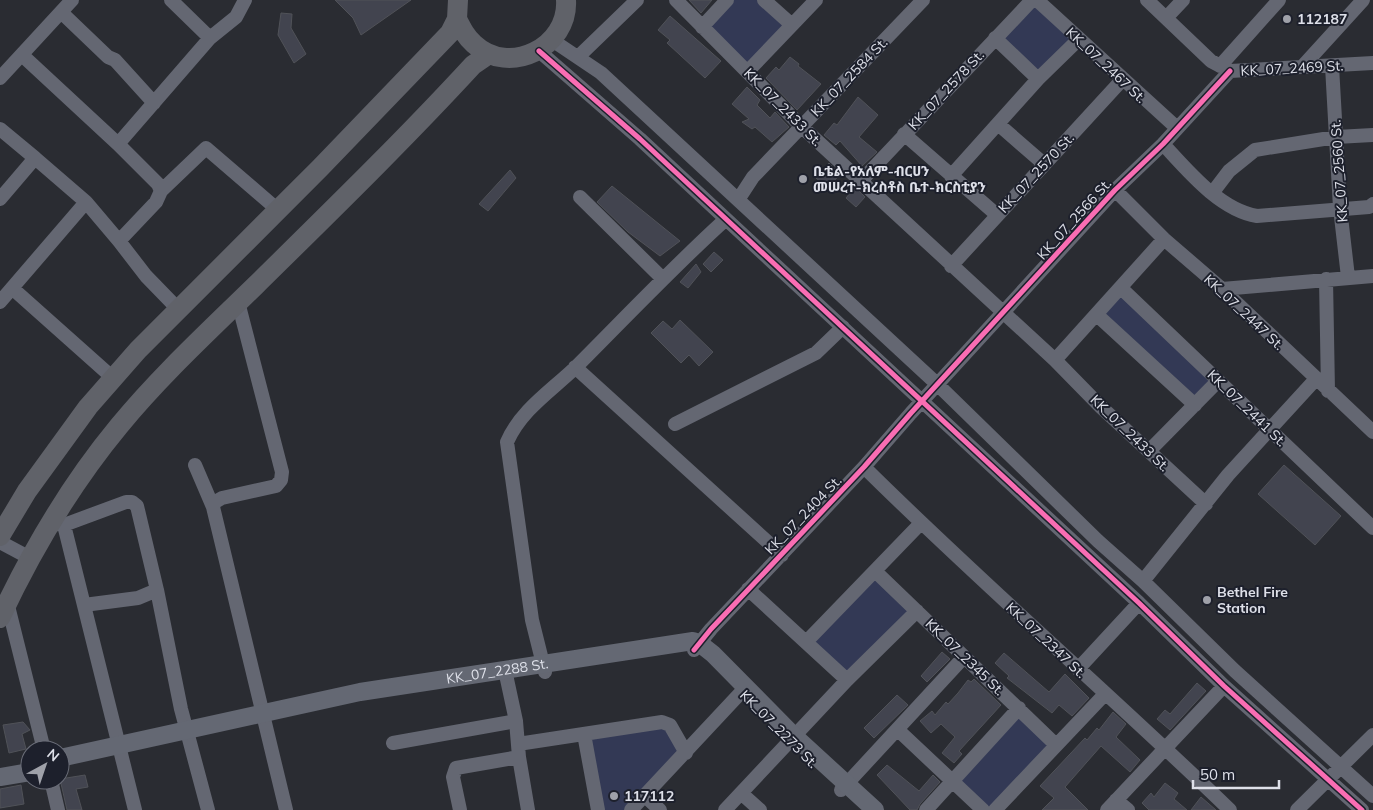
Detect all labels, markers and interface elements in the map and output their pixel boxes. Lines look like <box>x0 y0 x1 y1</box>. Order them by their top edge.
place label: 112187 <box>1297 10 1347 28</box>
marker: 112187 <box>1281 13 1293 25</box>
street label: KK_07_2467 St. <box>1062 23 1150 107</box>
street label: KK_07_2584 St. <box>807 34 891 120</box>
street label: KK_07_2578 St. <box>904 46 988 134</box>
street label: KK_07_2469 St. <box>1240 56 1344 80</box>
street label: KK_07_2433 St. <box>740 64 826 150</box>
street label: KK_07_2560 St. <box>1326 119 1352 223</box>
street label: KK_07_2570 St. <box>994 129 1078 217</box>
place label: ቤቴል-የአለም-ብርሀን መሠረተ-ክረስቶስ ቤተ-ክርስቲያን <box>813 162 986 196</box>
marker: ቤቴል-የአለም-ብርሀን መሠረተ-ክረስቶስ ቤተ-ክርስቲያን <box>797 173 809 185</box>
street label: KK_07_2566 St. <box>1033 175 1115 263</box>
street label: KK_07_2447 St. <box>1200 270 1288 354</box>
street label: KK_07_2441 St. <box>1204 366 1290 450</box>
street label: KK_07_2433 St. <box>1087 391 1173 475</box>
street label: KK_07_2404 St. <box>761 472 845 558</box>
place label: Bethel Fire Station <box>1217 583 1288 617</box>
marker: Bethel Fire Station <box>1201 594 1213 606</box>
street label: KK_07_2347 St. <box>1002 598 1090 682</box>
street label: KK_07_2345 St. <box>922 615 1008 699</box>
street label: KK_07_2288 St. <box>445 654 550 688</box>
street label: KK_07_2273 St. <box>736 686 822 772</box>
north arrow <box>20 740 70 790</box>
text: N <box>44 745 63 765</box>
scale bar <box>1193 758 1279 790</box>
text: 50 m <box>1200 765 1235 784</box>
place label: 117112 <box>624 787 674 805</box>
marker: 117112 <box>608 790 620 802</box>

